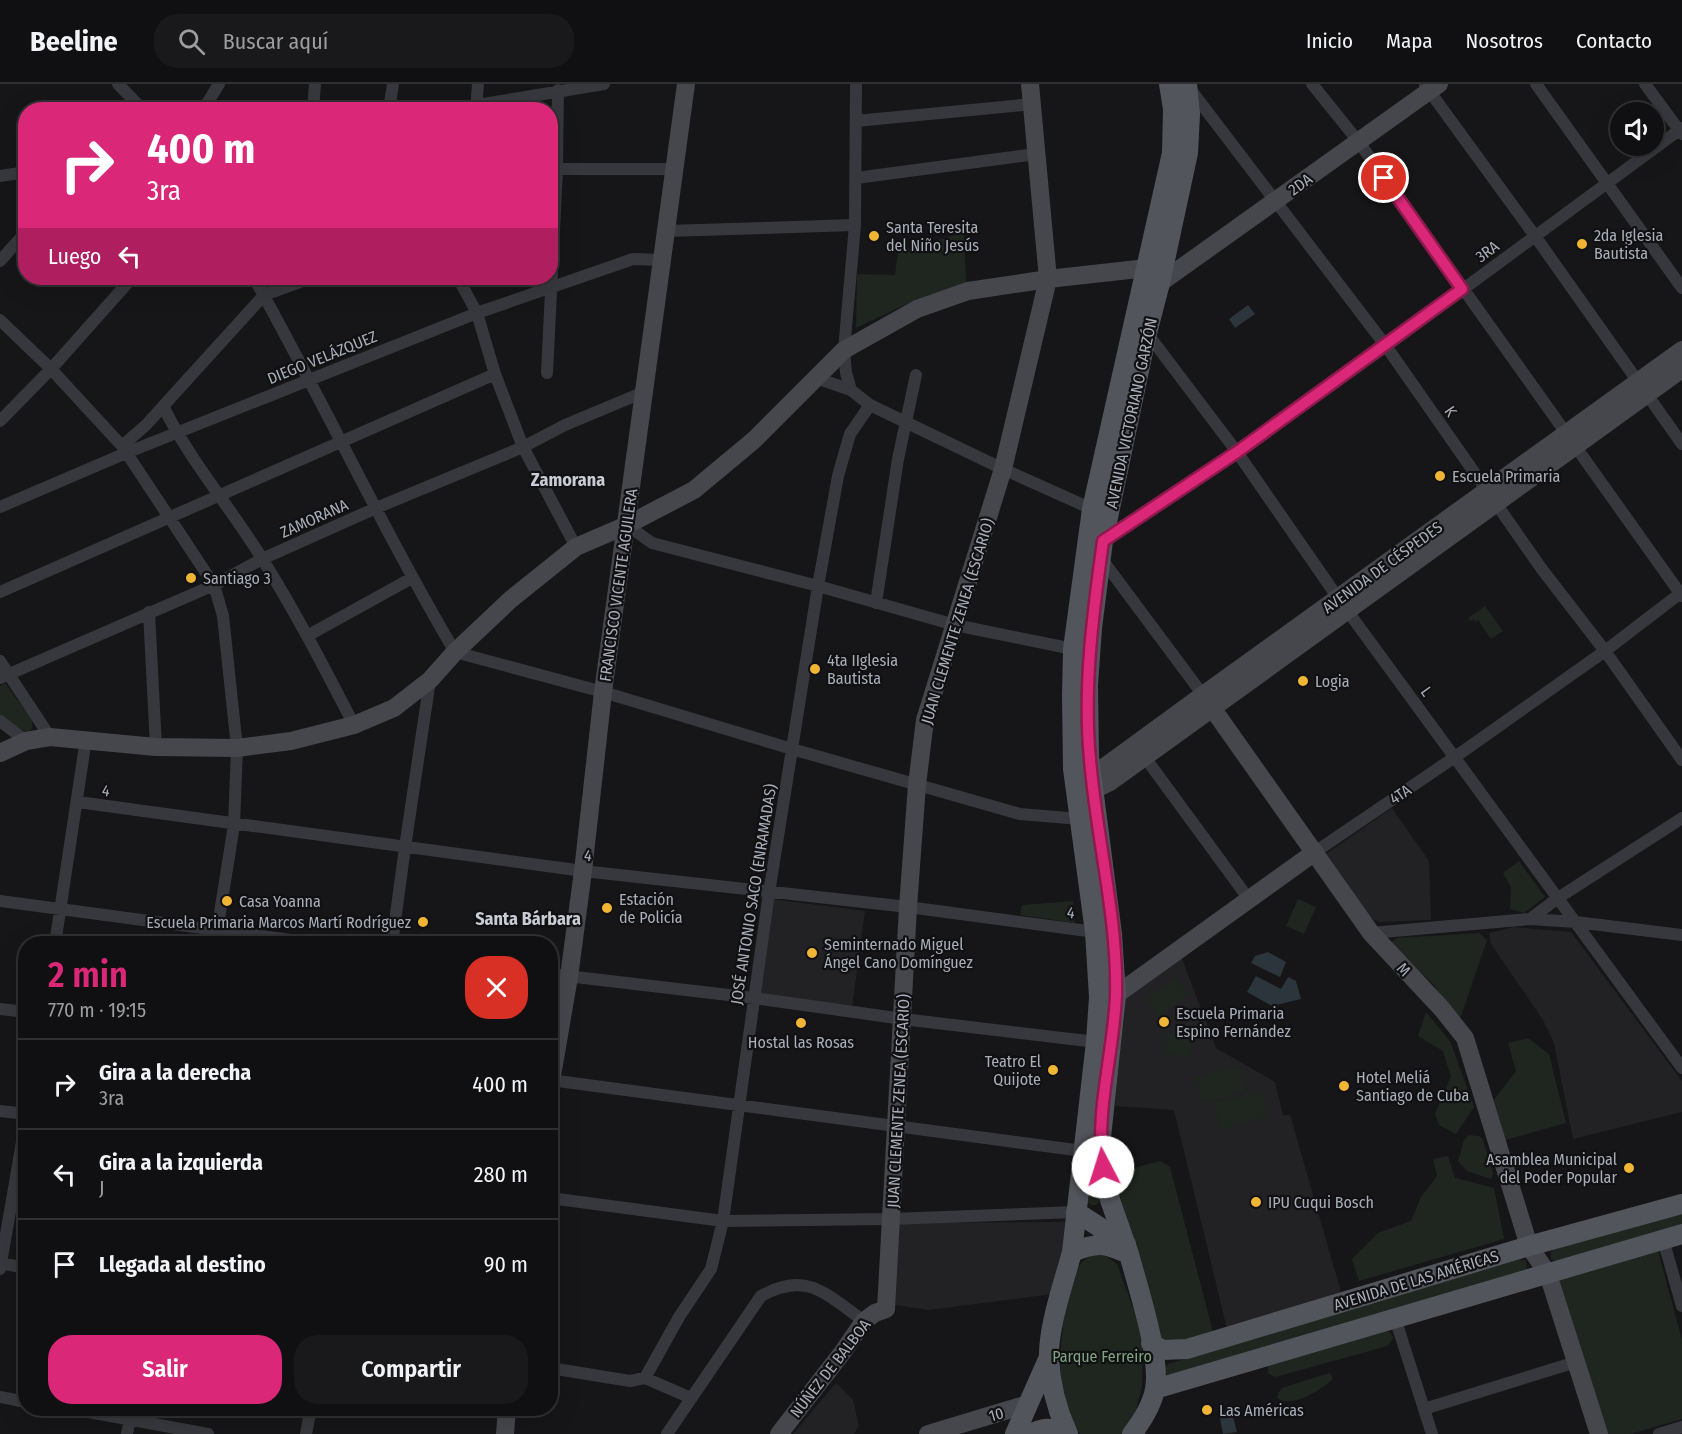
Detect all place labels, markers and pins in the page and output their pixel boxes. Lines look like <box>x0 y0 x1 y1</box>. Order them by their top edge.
pin <box>1358 152 1409 203</box>
place label: Santa Teresita del Niño Jesús <box>886 218 979 255</box>
place label: 2da Iglesia Bautista <box>1594 226 1664 263</box>
marker: Santa Teresita del Niño Jesús <box>867 229 881 243</box>
marker: 2da Iglesia Bautista <box>1575 237 1589 251</box>
place label: Escuela Primaria <box>1452 467 1560 486</box>
marker: Escuela Primaria <box>1433 469 1447 483</box>
place label: Santiago 3 <box>203 569 271 588</box>
marker: Santiago 3 <box>184 571 198 585</box>
place label: 4ta IIglesia Bautista <box>827 651 898 688</box>
marker: 4ta IIglesia Bautista <box>808 662 822 676</box>
place label: Logia <box>1315 672 1350 691</box>
marker: Logia <box>1296 674 1310 688</box>
place label: Estación de Policía <box>619 890 683 927</box>
place label: Casa Yoanna <box>239 892 321 911</box>
marker: Casa Yoanna <box>220 894 234 908</box>
marker: Estación de Policía <box>600 901 614 915</box>
place label: Escuela Primaria Marcos Martí Rodríguez <box>146 913 411 932</box>
marker: Escuela Primaria Marcos Martí Rodríguez <box>416 915 430 929</box>
place label: Seminternado Miguel Ángel Cano Domínguez <box>824 935 973 972</box>
marker: Seminternado Miguel Ángel Cano Domínguez <box>805 946 819 960</box>
place label: Escuela Primaria Espino Fernández <box>1176 1004 1291 1041</box>
marker: Escuela Primaria Espino Fernández <box>1157 1015 1171 1029</box>
marker: Hostal las Rosas <box>794 1016 808 1030</box>
place label: Hostal las Rosas <box>748 1033 854 1052</box>
place label: Teatro El Quijote <box>985 1052 1041 1089</box>
marker: Teatro El Quijote <box>1046 1063 1060 1077</box>
place label: Hotel Meliá Santiago de Cuba <box>1356 1068 1469 1105</box>
marker: Hotel Meliá Santiago de Cuba <box>1337 1079 1351 1093</box>
place label: Asamblea Municipal del Poder Popular <box>1486 1150 1617 1187</box>
marker: Asamblea Municipal del Poder Popular <box>1622 1161 1636 1175</box>
place label: IPU Cuqui Bosch <box>1268 1193 1374 1212</box>
marker: IPU Cuqui Bosch <box>1249 1195 1263 1209</box>
place label: Las Américas <box>1219 1401 1304 1420</box>
marker: Las Américas <box>1200 1403 1214 1417</box>

